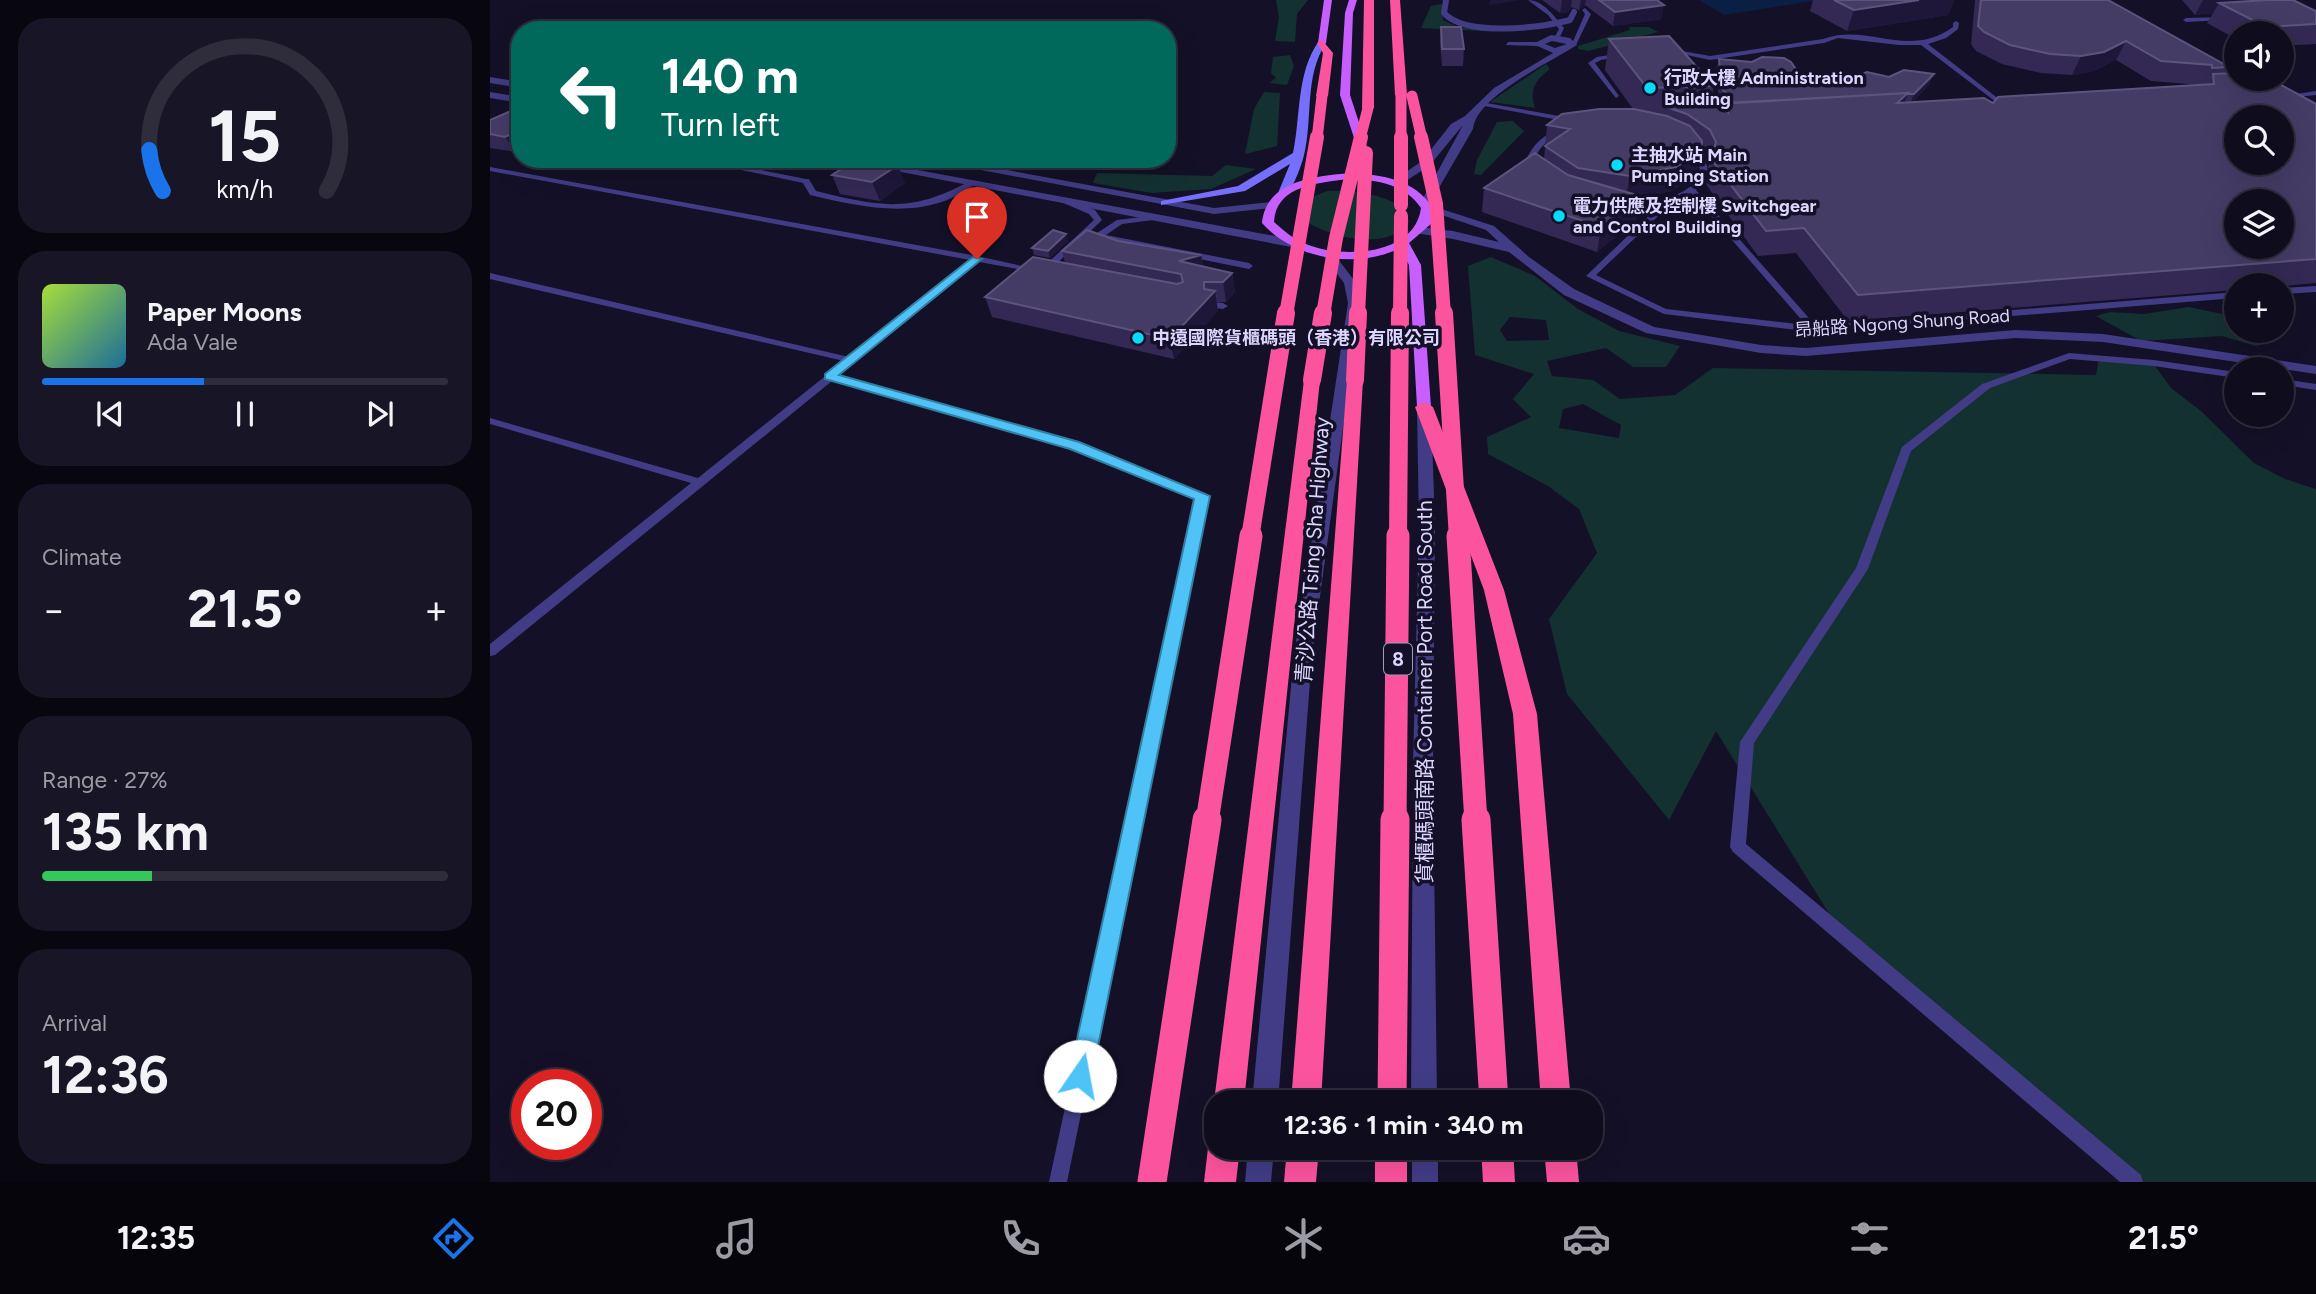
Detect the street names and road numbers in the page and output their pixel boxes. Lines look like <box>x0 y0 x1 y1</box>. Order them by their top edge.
street label: 昂船路 Ngong Shung Road <box>1793 304 2011 342</box>
street label: 青沙公路 Tsing Sha Highway <box>1291 416 1334 684</box>
street label: 貨櫃碼頭南路 Container Port Road South <box>1412 500 1437 884</box>
road number: 8 <box>1384 644 1412 674</box>

